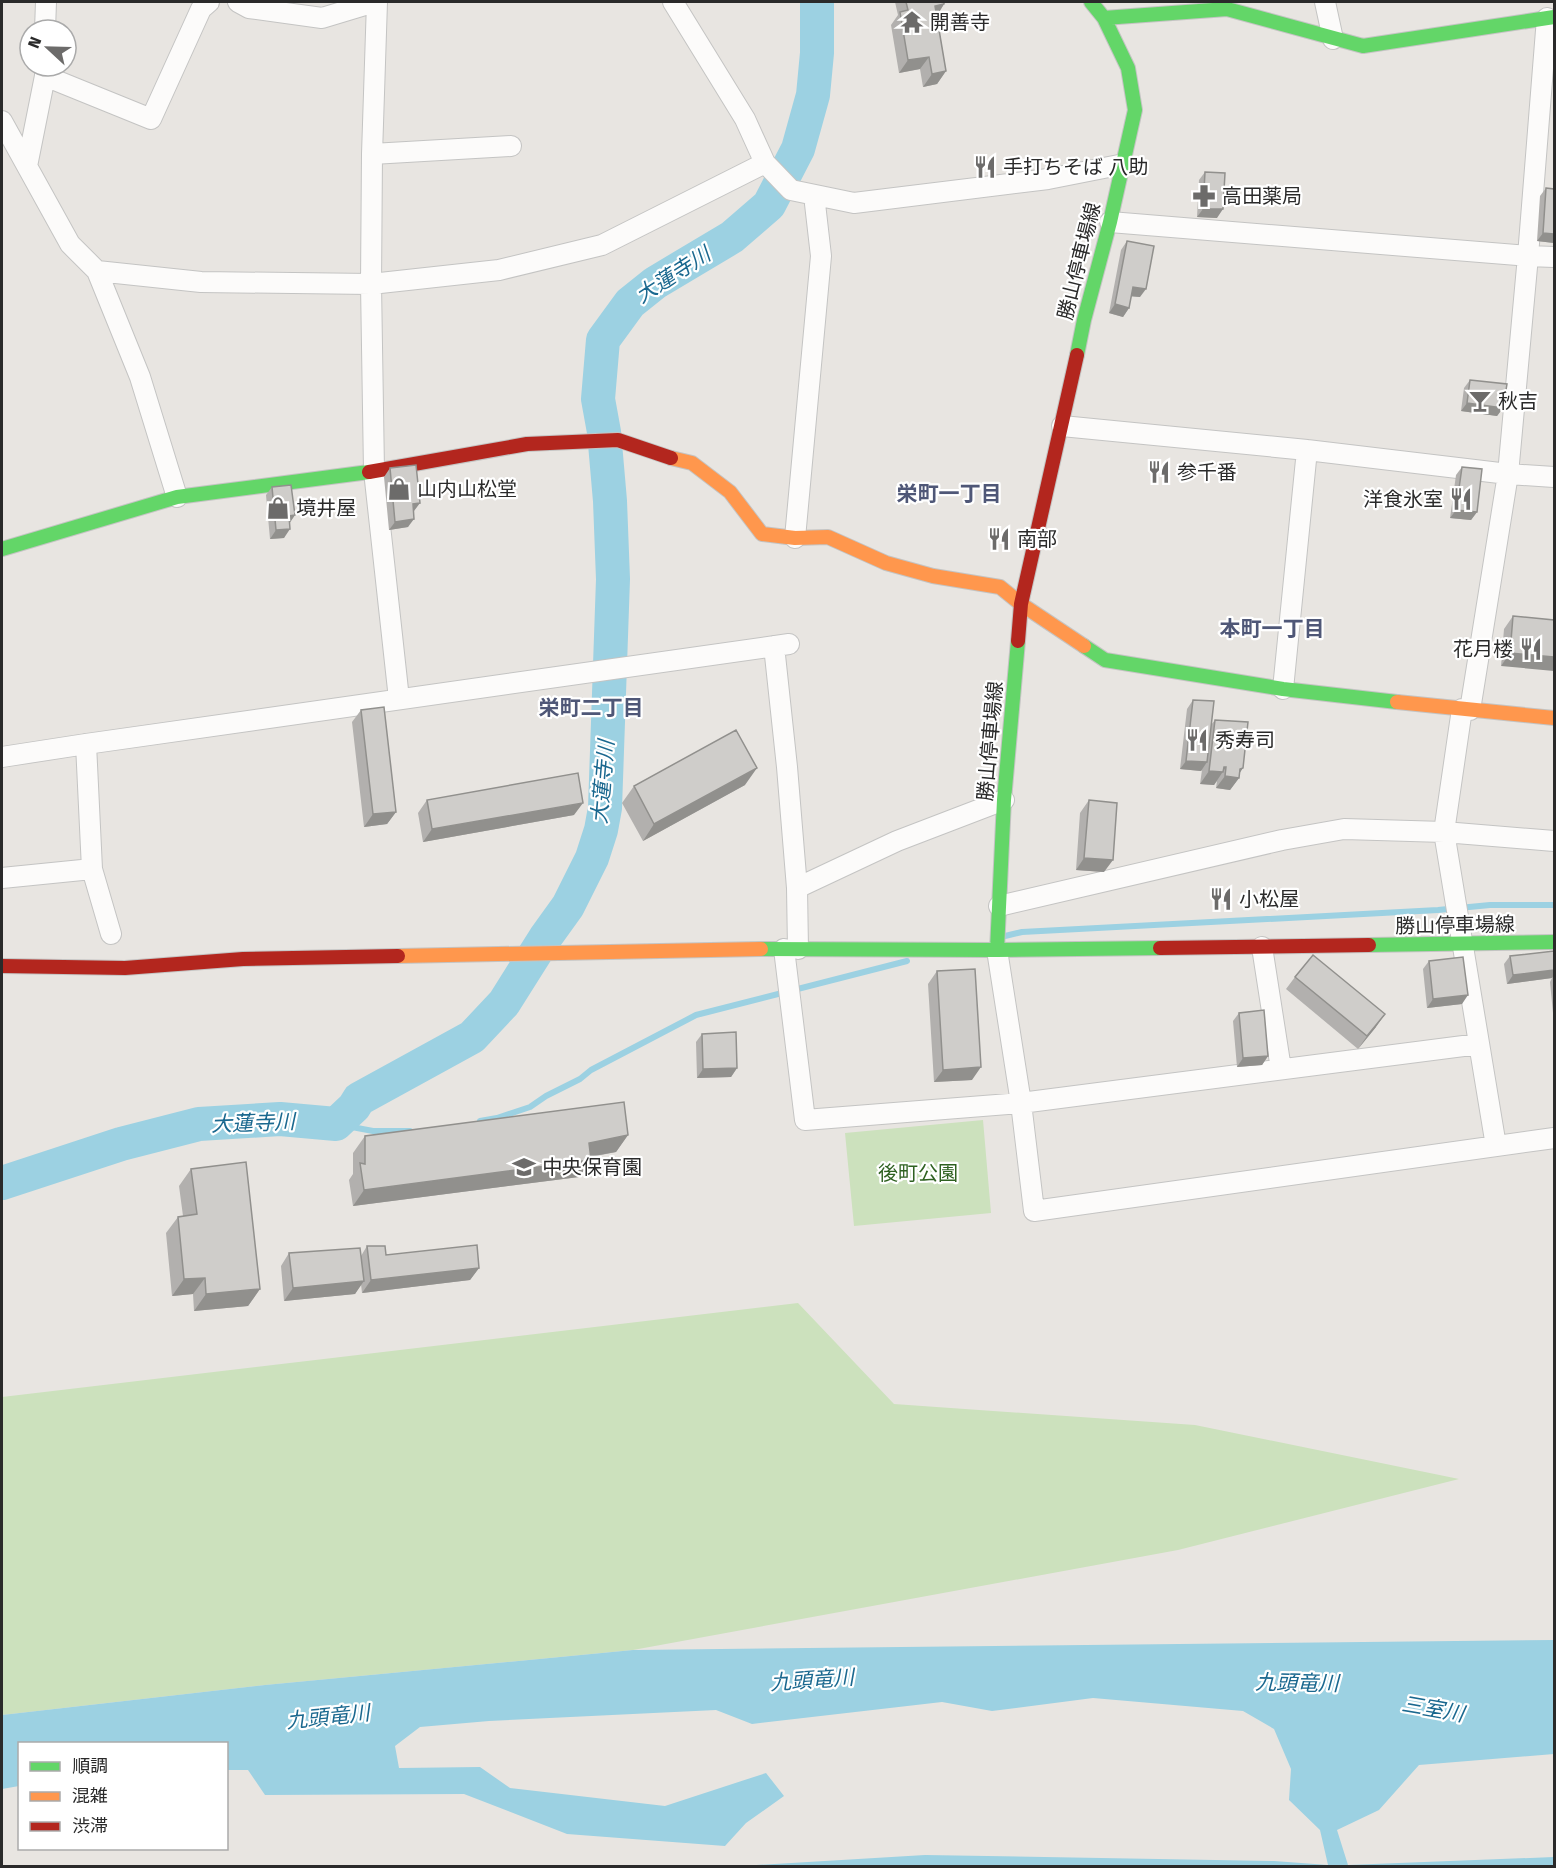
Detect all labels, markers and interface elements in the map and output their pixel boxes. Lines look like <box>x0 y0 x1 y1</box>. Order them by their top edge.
temple icon: 開善寺 <box>899 9 925 35</box>
place label: 開善寺 <box>930 10 990 34</box>
north arrow <box>18 18 78 78</box>
text: N <box>24 34 45 51</box>
restaurant icon: 手打ちそば 八助 <box>972 154 998 180</box>
place label: 手打ちそば 八助 <box>1003 155 1148 179</box>
pharmacy icon: 高田薬局 <box>1191 183 1217 209</box>
place label: 高田薬局 <box>1222 184 1302 208</box>
street label: 勝山停車場線 <box>1053 200 1105 322</box>
water label: 大蓮寺川 <box>631 240 717 309</box>
bar icon: 秋吉 <box>1467 388 1493 414</box>
place label: 秋吉 <box>1498 389 1538 413</box>
restaurant icon: 参千番 <box>1146 459 1172 485</box>
place label: 参千番 <box>1177 460 1237 484</box>
shop icon: 山内山松堂 <box>386 476 412 502</box>
place label: 山内山松堂 <box>417 477 517 501</box>
district label: 栄町一丁目 <box>897 481 1002 507</box>
restaurant icon: 洋食氷室 <box>1448 486 1474 512</box>
place label: 洋食氷室 <box>1363 487 1443 511</box>
shop icon: 境井屋 <box>265 495 291 521</box>
place label: 境井屋 <box>296 496 356 520</box>
restaurant icon: 南部 <box>986 526 1012 552</box>
place label: 南部 <box>1017 527 1057 551</box>
district label: 本町一丁目 <box>1220 616 1325 642</box>
restaurant icon: 花月楼 <box>1518 636 1544 662</box>
place label: 花月楼 <box>1453 637 1513 661</box>
street label: 勝山停車場線 <box>973 680 1007 802</box>
district label: 栄町二丁目 <box>539 695 644 721</box>
restaurant icon: 秀寿司 <box>1184 727 1210 753</box>
place label: 秀寿司 <box>1215 728 1275 752</box>
water label: 大蓮寺川 <box>586 737 620 825</box>
restaurant icon: 小松屋 <box>1208 886 1234 912</box>
place label: 小松屋 <box>1239 887 1299 911</box>
street label: 勝山停車場線 <box>1395 912 1515 938</box>
water label: 大蓮寺川 <box>211 1108 297 1137</box>
school or university icon: 中央保育園 <box>511 1154 537 1180</box>
place label: 中央保育園 <box>542 1155 642 1179</box>
park label: 後町公園 <box>878 1161 958 1185</box>
water label: 九頭竜川 <box>769 1664 857 1696</box>
water label: 九頭竜川 <box>1255 1669 1341 1697</box>
water label: 三室川 <box>1400 1691 1468 1728</box>
water label: 九頭竜川 <box>285 1699 373 1734</box>
legend <box>18 1742 228 1850</box>
text: 順調 <box>72 1755 108 1777</box>
text: 混雑 <box>72 1785 108 1807</box>
text: 渋滞 <box>72 1815 108 1837</box>

